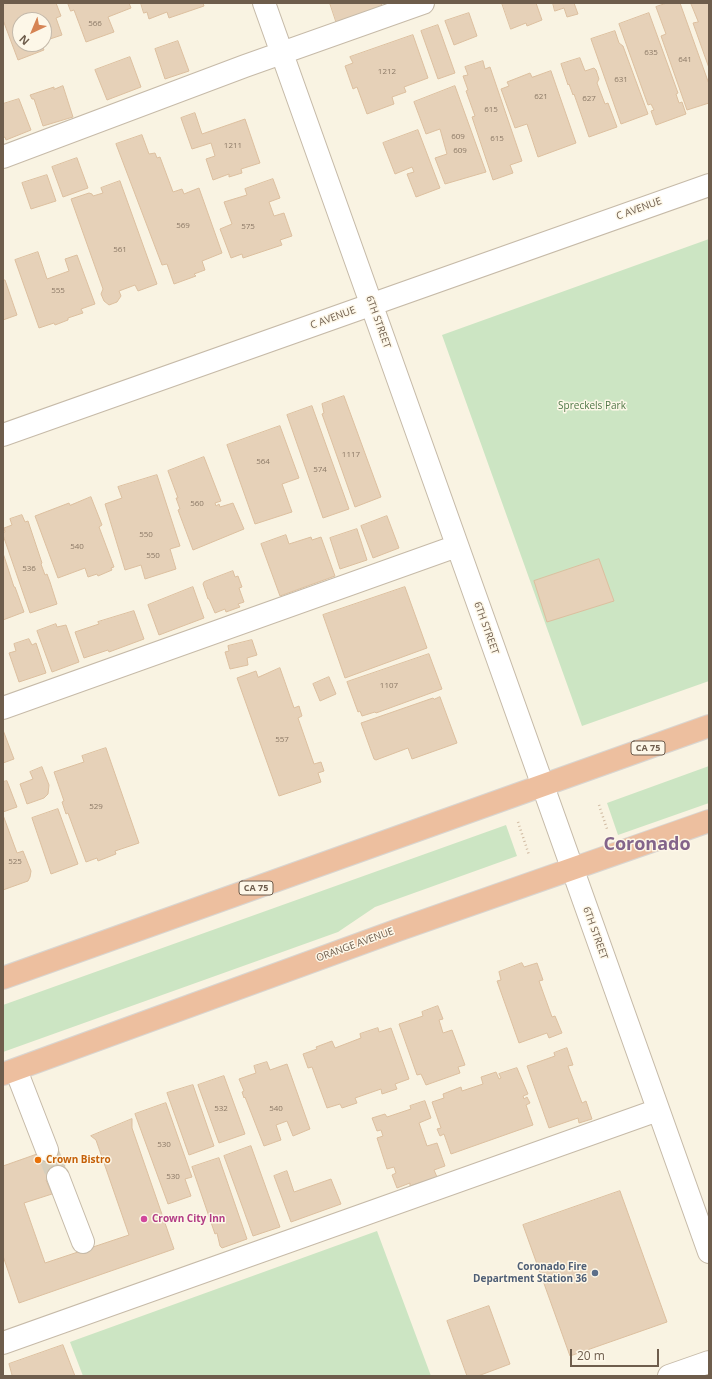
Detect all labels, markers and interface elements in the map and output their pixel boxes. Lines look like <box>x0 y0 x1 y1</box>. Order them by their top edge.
north arrow <box>12 12 52 52</box>
house number: 566 <box>88 19 102 29</box>
text: N <box>16 32 32 49</box>
house number: 635 <box>644 48 658 58</box>
house number: 641 <box>678 55 692 65</box>
house number: 1212 <box>378 67 396 77</box>
house number: 631 <box>614 75 628 85</box>
house number: 621 <box>534 92 548 102</box>
house number: 627 <box>582 94 596 104</box>
house number: 615 <box>484 105 498 115</box>
house number: 609 <box>451 132 465 142</box>
house number: 615 <box>490 134 504 144</box>
house number: 1211 <box>224 141 242 151</box>
house number: 609 <box>453 146 467 156</box>
street label: C AVENUE <box>615 195 663 223</box>
house number: 569 <box>176 221 190 231</box>
house number: 575 <box>241 222 255 232</box>
house number: 561 <box>113 245 127 255</box>
house number: 555 <box>51 286 65 296</box>
street label: 6TH STREET <box>363 294 393 350</box>
street label: C AVENUE <box>309 304 357 332</box>
park label: Spreckels Park <box>558 400 626 412</box>
house number: 1117 <box>342 450 360 460</box>
house number: 564 <box>256 457 270 467</box>
house number: 574 <box>313 465 327 475</box>
house number: 560 <box>190 499 204 509</box>
house number: 550 <box>139 530 153 540</box>
house number: 540 <box>70 542 84 552</box>
house number: 550 <box>146 551 160 561</box>
house number: 536 <box>22 564 36 574</box>
street label: 6TH STREET <box>471 600 501 656</box>
house number: 1107 <box>380 681 398 691</box>
house number: 557 <box>275 735 289 745</box>
road number: CA 75 <box>631 741 665 755</box>
house number: 529 <box>89 802 103 812</box>
district label: Coronado <box>603 834 691 856</box>
house number: 525 <box>8 857 22 867</box>
road number: CA 75 <box>239 881 273 895</box>
street label: 6TH STREET <box>580 905 610 961</box>
street label: ORANGE AVENUE <box>315 925 395 965</box>
house number: 532 <box>214 1104 228 1114</box>
house number: 540 <box>269 1104 283 1114</box>
house number: 530 <box>157 1140 171 1150</box>
place label: Crown Bistro <box>46 1154 111 1166</box>
marker: Crown Bistro <box>33 1155 43 1165</box>
house number: 530 <box>166 1172 180 1182</box>
place label: Crown City Inn <box>152 1213 225 1225</box>
marker: Crown City Inn <box>139 1214 149 1224</box>
place label: Coronado Fire Department Station 36 <box>473 1261 587 1284</box>
marker: Coronado Fire Department Station 36 <box>590 1268 600 1278</box>
scale bar <box>572 1341 661 1367</box>
text: 20 m <box>577 1347 605 1364</box>

